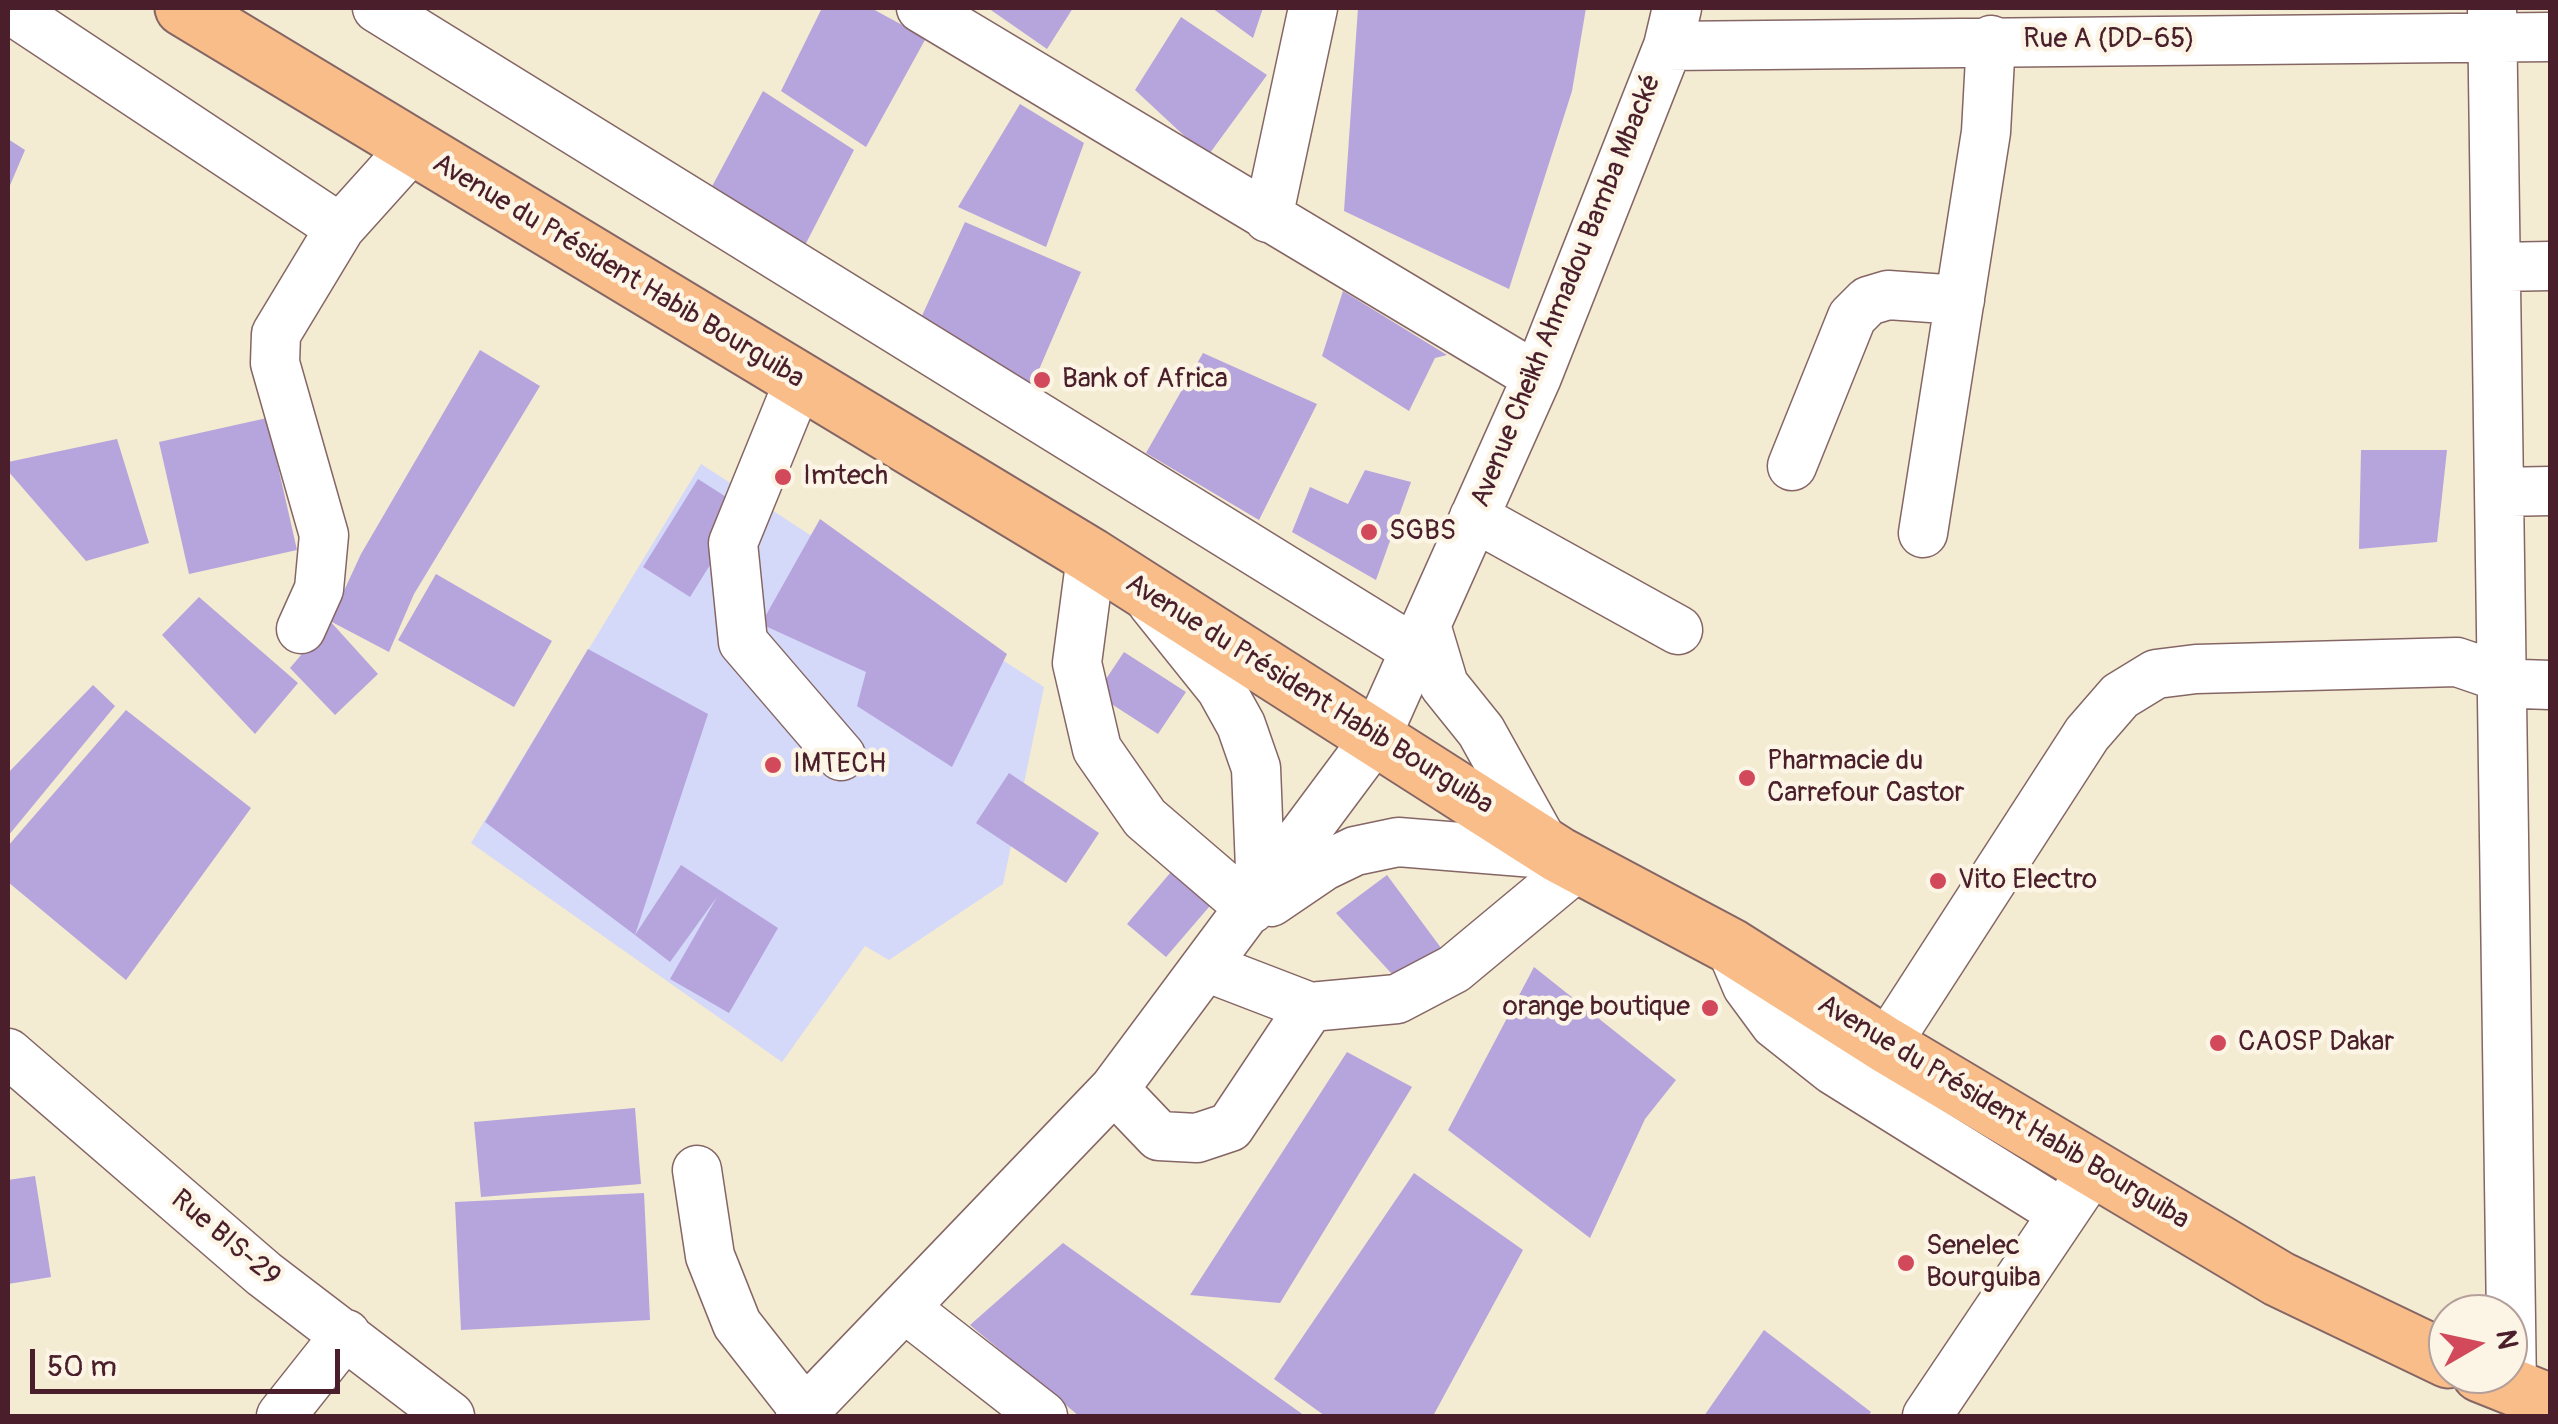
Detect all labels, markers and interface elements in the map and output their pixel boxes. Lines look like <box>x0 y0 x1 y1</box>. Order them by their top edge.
street label: Rue A (DD-65) <box>2023 23 2195 57</box>
street label: Avenue Cheikh Ahmadou Bamba Mbacké <box>1465 70 1669 512</box>
street label: Avenue du Président Habib Bourguiba <box>426 147 810 397</box>
place label: Bank of Africa <box>1062 363 1228 397</box>
marker: Bank of Africa <box>1031 369 1053 391</box>
place label: Imtech <box>803 460 888 494</box>
marker: Imtech <box>772 466 794 488</box>
place label: SGBS <box>1389 515 1456 549</box>
marker: SGBS <box>1358 521 1380 543</box>
street label: Avenue du Président Habib Bourguiba <box>1119 567 1499 823</box>
place label: Pharmacie du Carrefour Castor <box>1767 745 1965 811</box>
place label: IMTECH <box>793 748 886 782</box>
marker: IMTECH <box>762 754 784 776</box>
marker: Pharmacie du Carrefour Castor <box>1736 767 1758 789</box>
place label: Vito Electro <box>1958 864 2097 898</box>
marker: Vito Electro <box>1927 870 1949 892</box>
street label: Avenue du Président Habib Bourguiba <box>1811 988 2195 1238</box>
place label: orange boutique <box>1503 991 1690 1025</box>
marker: orange boutique <box>1699 997 1721 1019</box>
place label: CAOSP Dakar <box>2238 1026 2394 1060</box>
marker: CAOSP Dakar <box>2207 1032 2229 1054</box>
street label: Rue BIS-29 <box>164 1184 286 1294</box>
place label: Senelec Bourguiba <box>1926 1230 2041 1296</box>
marker: Senelec Bourguiba <box>1895 1252 1917 1274</box>
north arrow <box>2428 1294 2528 1394</box>
text: N <box>2487 1327 2525 1352</box>
scale bar <box>35 1329 345 1391</box>
text: 50 m <box>47 1348 117 1385</box>

